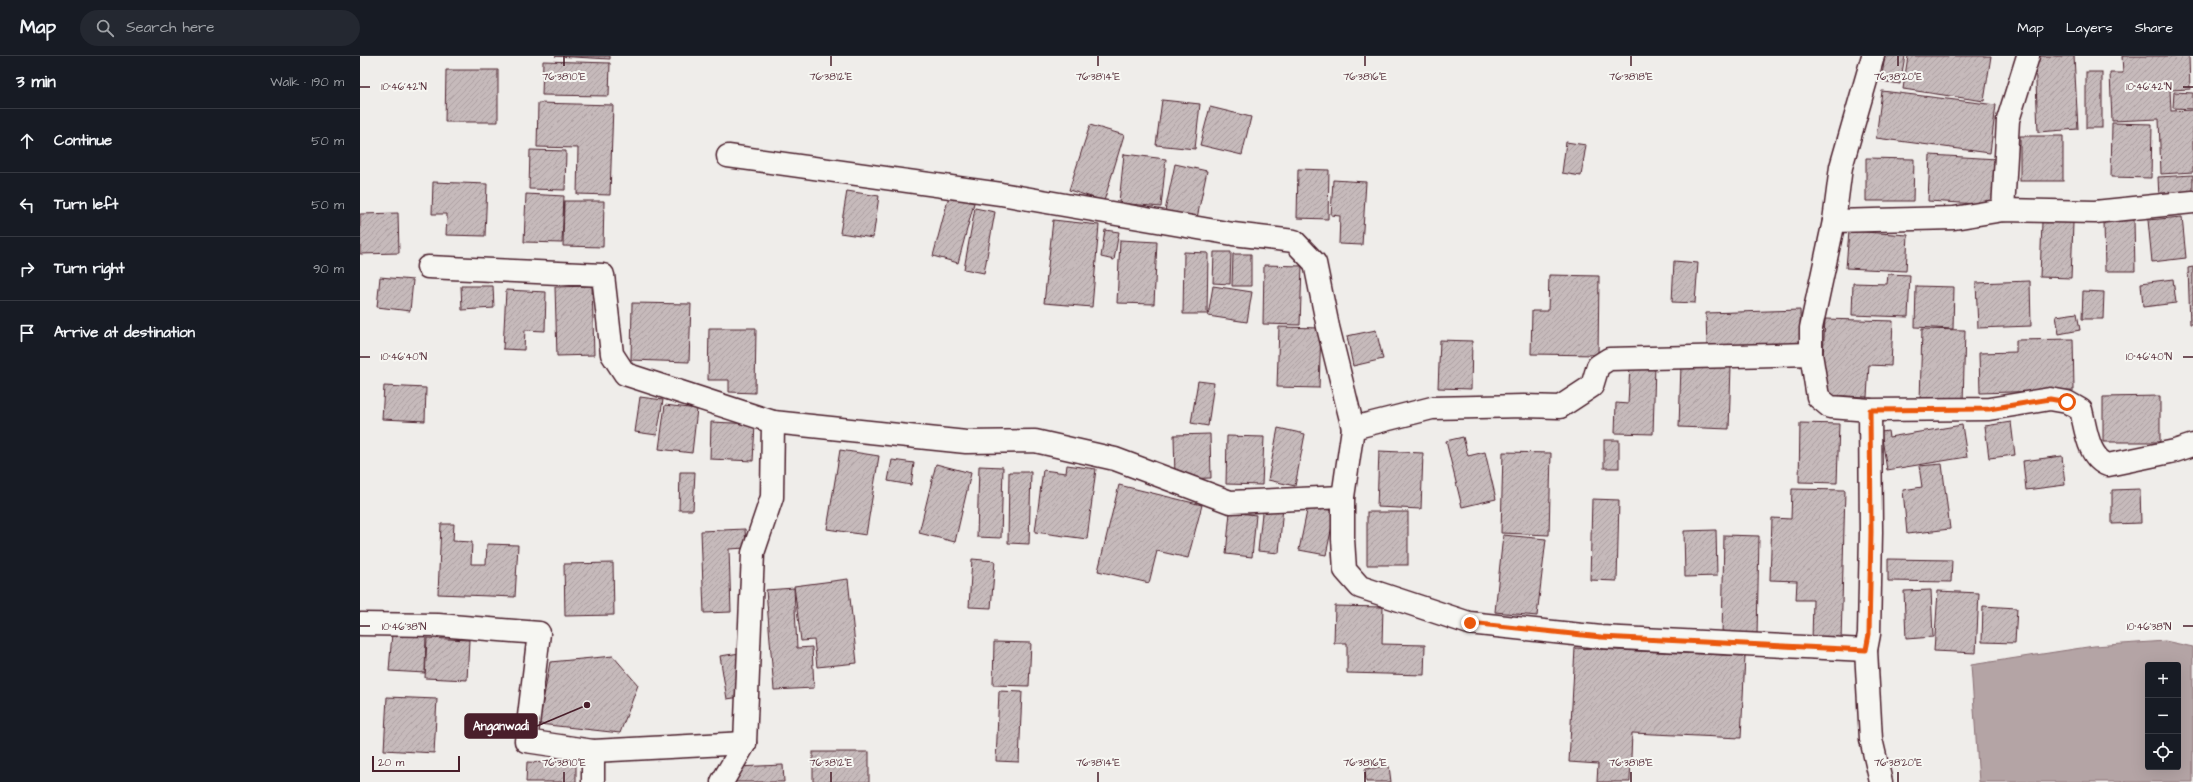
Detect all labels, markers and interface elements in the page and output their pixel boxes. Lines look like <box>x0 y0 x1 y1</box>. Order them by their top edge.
search box <box>80 10 360 46</box>
text: Map <box>20 14 56 41</box>
icon: search <box>94 17 116 39</box>
text: Search here <box>126 17 215 38</box>
text: Map <box>2017 18 2044 38</box>
text: Layers <box>2066 18 2113 38</box>
text: Share <box>2135 18 2173 38</box>
text: 3 min <box>16 70 56 94</box>
text: 76°38'10"E <box>542 70 586 84</box>
text: 76°38'12"E <box>809 70 853 84</box>
text: 76°38'14"E <box>1076 70 1120 84</box>
text: 76°38'16"E <box>1343 70 1387 84</box>
text: 76°38'18"E <box>1609 70 1653 84</box>
text: 76°38'20"E <box>1874 70 1922 84</box>
text: Walk · 190 m <box>270 73 344 91</box>
text: 10°46'42"N <box>381 80 427 94</box>
text: 10°46'42"N <box>2126 80 2172 94</box>
icon: ahead <box>16 130 38 152</box>
text: Continue <box>54 130 112 151</box>
text: 50 m <box>311 132 344 150</box>
icon: left <box>16 194 38 216</box>
text: Turn left <box>54 194 118 215</box>
text: 50 m <box>311 196 344 214</box>
icon: right <box>16 258 38 280</box>
text: Turn right <box>54 258 125 279</box>
text: 90 m <box>313 260 344 278</box>
icon: arrive <box>16 322 38 344</box>
text: Arrive at destination <box>54 322 195 343</box>
text: 10°46'40"N <box>381 350 427 364</box>
text: 10°46'40"N <box>2126 350 2172 364</box>
route start <box>2058 393 2076 411</box>
route end <box>1461 614 1479 632</box>
text: 10°46'38"N <box>382 620 426 634</box>
text: 10°46'38"N <box>2127 620 2171 634</box>
map controls <box>2145 662 2181 770</box>
button: + <box>2145 662 2181 698</box>
button: − <box>2145 698 2181 734</box>
callout: Anganwadi <box>465 714 537 738</box>
text: Anganwadi <box>473 718 529 737</box>
button: locate <box>2145 734 2181 770</box>
scale bar <box>372 754 460 773</box>
text: 20 m <box>378 755 404 770</box>
text: 76°38'10"E <box>542 756 586 770</box>
text: 76°38'12"E <box>809 756 853 770</box>
text: 76°38'14"E <box>1076 756 1120 770</box>
text: 76°38'16"E <box>1343 756 1387 770</box>
text: 76°38'18"E <box>1609 756 1653 770</box>
text: 76°38'20"E <box>1874 756 1922 770</box>

